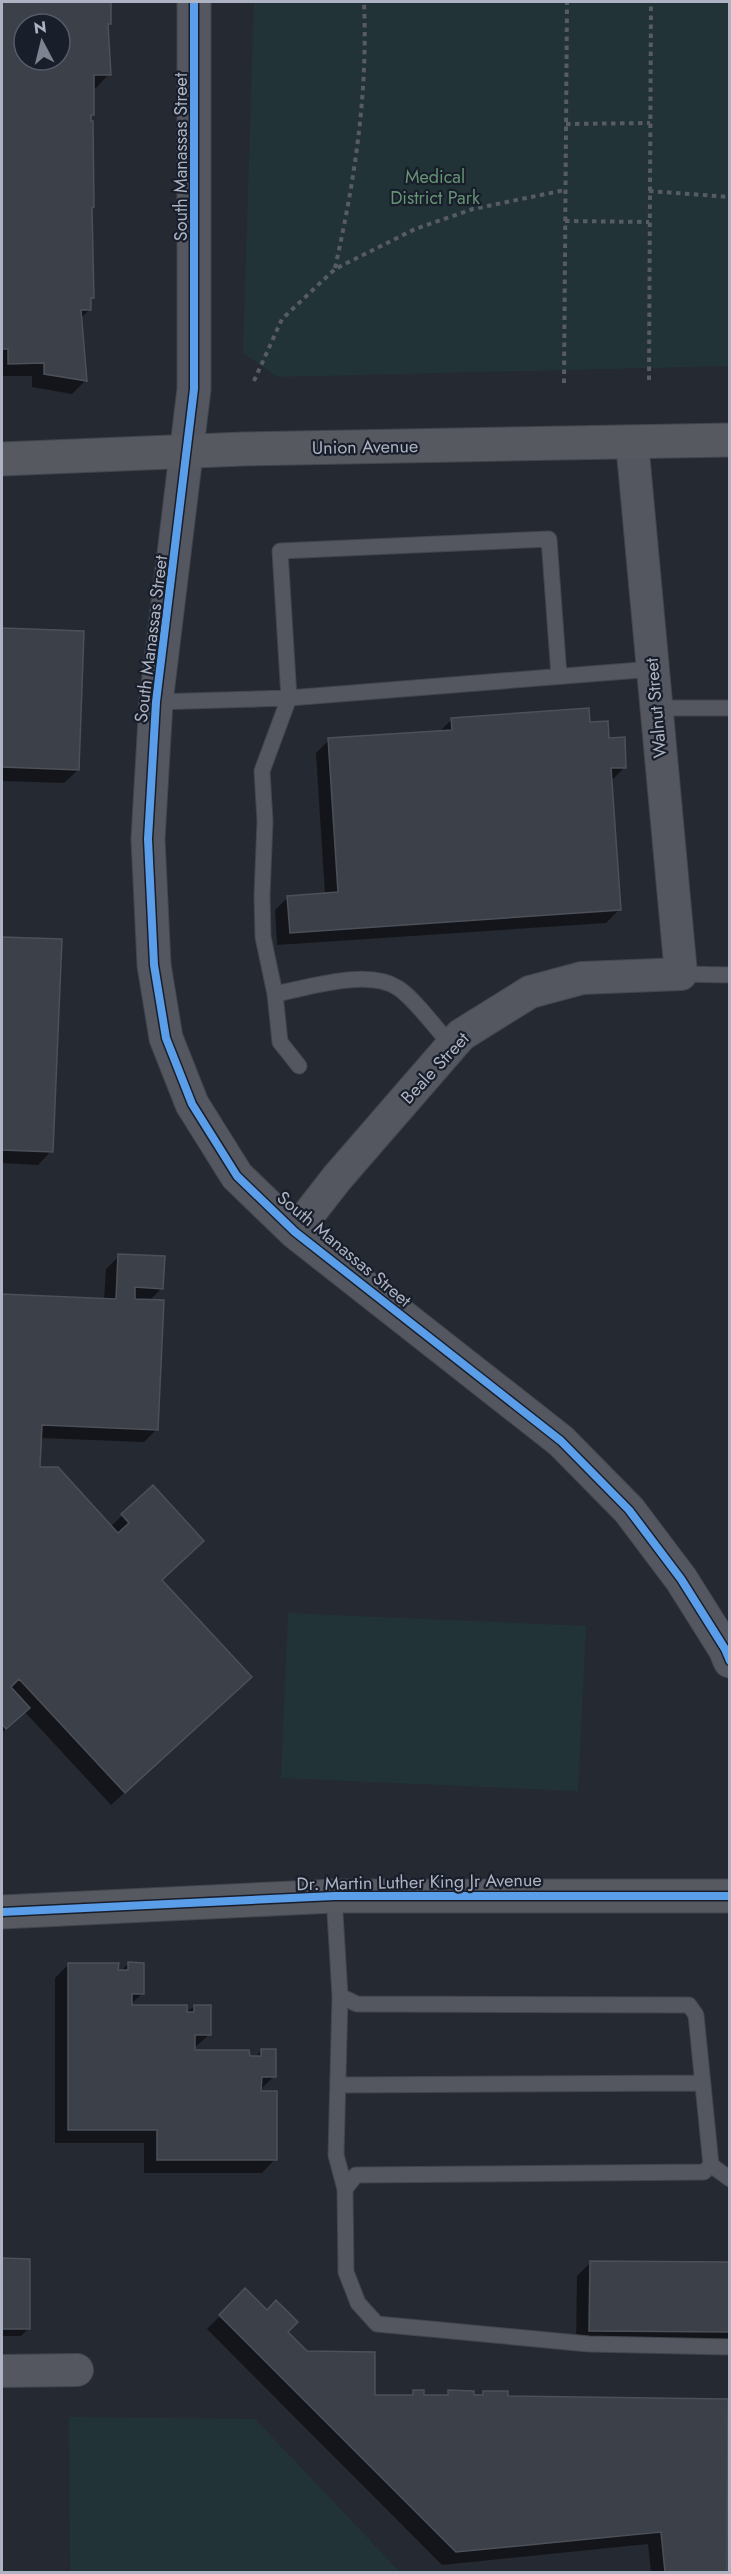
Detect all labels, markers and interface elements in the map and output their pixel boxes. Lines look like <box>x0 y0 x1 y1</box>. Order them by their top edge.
north arrow <box>12 12 72 72</box>
text: N <box>33 15 48 40</box>
street label: South Manassas Street <box>168 72 194 241</box>
park label: Medical District Park <box>390 164 480 211</box>
street label: Union Avenue <box>312 433 418 461</box>
street label: South Manassas Street <box>128 553 174 724</box>
street label: Walnut Street <box>639 656 673 759</box>
street label: Beale Street <box>395 1026 476 1110</box>
street label: South Manassas Street <box>271 1185 417 1314</box>
street label: Dr. Martin Luther King Jr Avenue <box>296 1867 542 1897</box>

